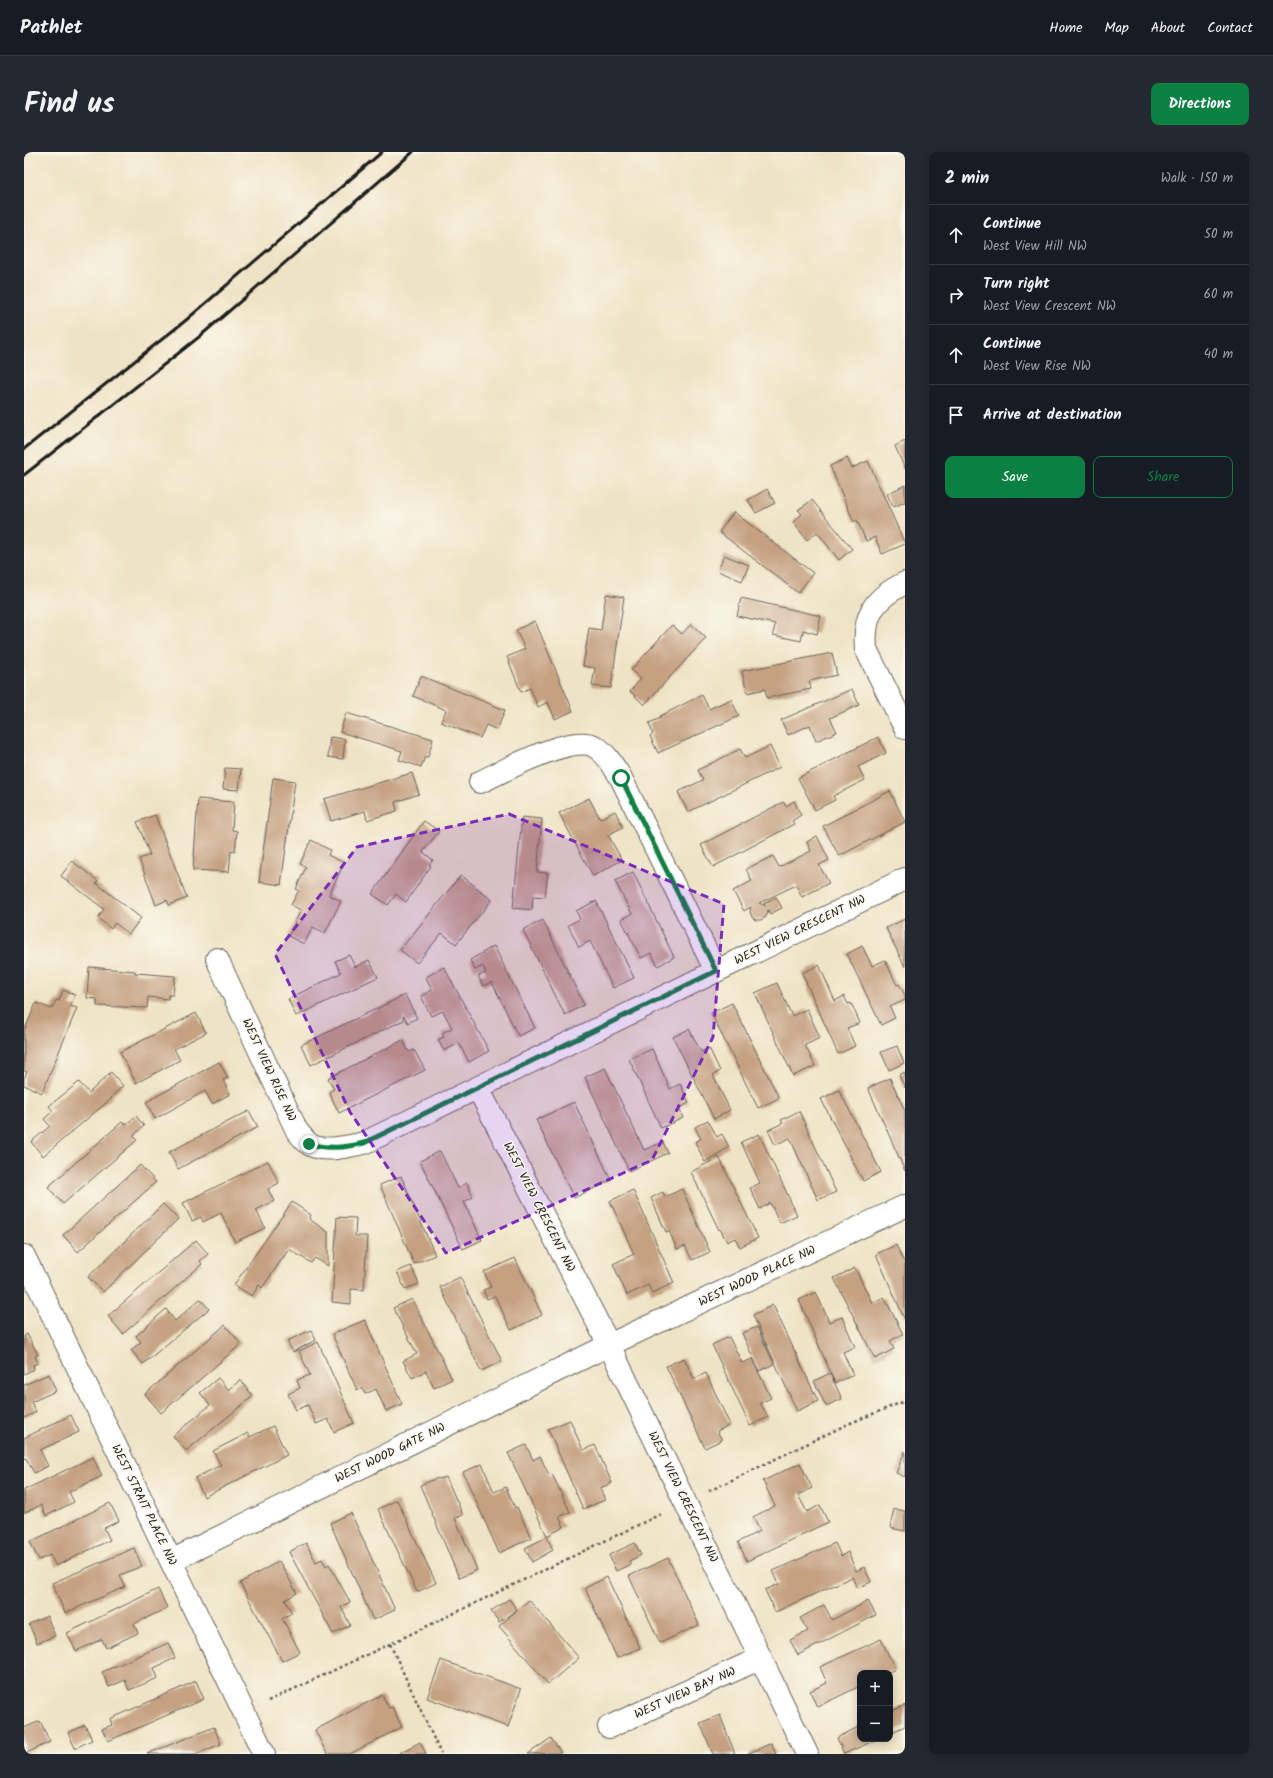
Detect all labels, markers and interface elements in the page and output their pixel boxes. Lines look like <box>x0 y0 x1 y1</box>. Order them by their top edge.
text: Pathlet <box>20 13 82 43</box>
text: Home <box>1049 17 1083 39</box>
text: Map <box>1105 17 1129 39</box>
text: About <box>1151 17 1185 39</box>
text: Contact <box>1207 17 1253 39</box>
text: Find us <box>24 82 115 127</box>
button: Directions <box>1151 83 1249 125</box>
text: 2 min <box>945 165 989 192</box>
text: Walk · 150 m <box>1161 168 1233 189</box>
text: Continue <box>983 212 1041 236</box>
icon: ahead <box>945 224 967 246</box>
text: 50 m <box>1204 224 1233 245</box>
text: West View Hill NW <box>983 236 1087 257</box>
text: Turn right <box>983 272 1050 296</box>
icon: right <box>945 284 967 306</box>
text: 60 m <box>1204 284 1233 305</box>
text: West View Crescent NW <box>983 296 1116 317</box>
text: Continue <box>983 332 1041 356</box>
icon: ahead <box>945 344 967 366</box>
text: 40 m <box>1204 344 1233 365</box>
text: West View Rise NW <box>983 356 1091 377</box>
text: Arrive at destination <box>983 403 1122 427</box>
icon: arrive <box>945 404 967 426</box>
button: Save <box>945 456 1085 498</box>
button: Share <box>1093 456 1233 498</box>
route start <box>612 769 630 787</box>
street label: WEST VIEW CRESCENT NW <box>731 890 869 970</box>
street label: WEST VIEW RISE NW <box>237 1015 301 1125</box>
route end <box>300 1135 318 1153</box>
street label: WEST VIEW CRESCENT NW <box>498 1139 580 1275</box>
street label: WEST WOOD PLACE NW <box>695 1240 819 1312</box>
street label: WEST WOOD GATE NW <box>331 1418 449 1488</box>
street label: WEST VIEW CRESCENT NW <box>643 1428 723 1566</box>
street label: WEST STRAIT PLACE NW <box>106 1441 182 1569</box>
street label: WEST VIEW BAY NW <box>631 1662 739 1724</box>
map controls <box>857 1670 893 1742</box>
button: + <box>857 1670 893 1706</box>
button: − <box>857 1706 893 1742</box>

